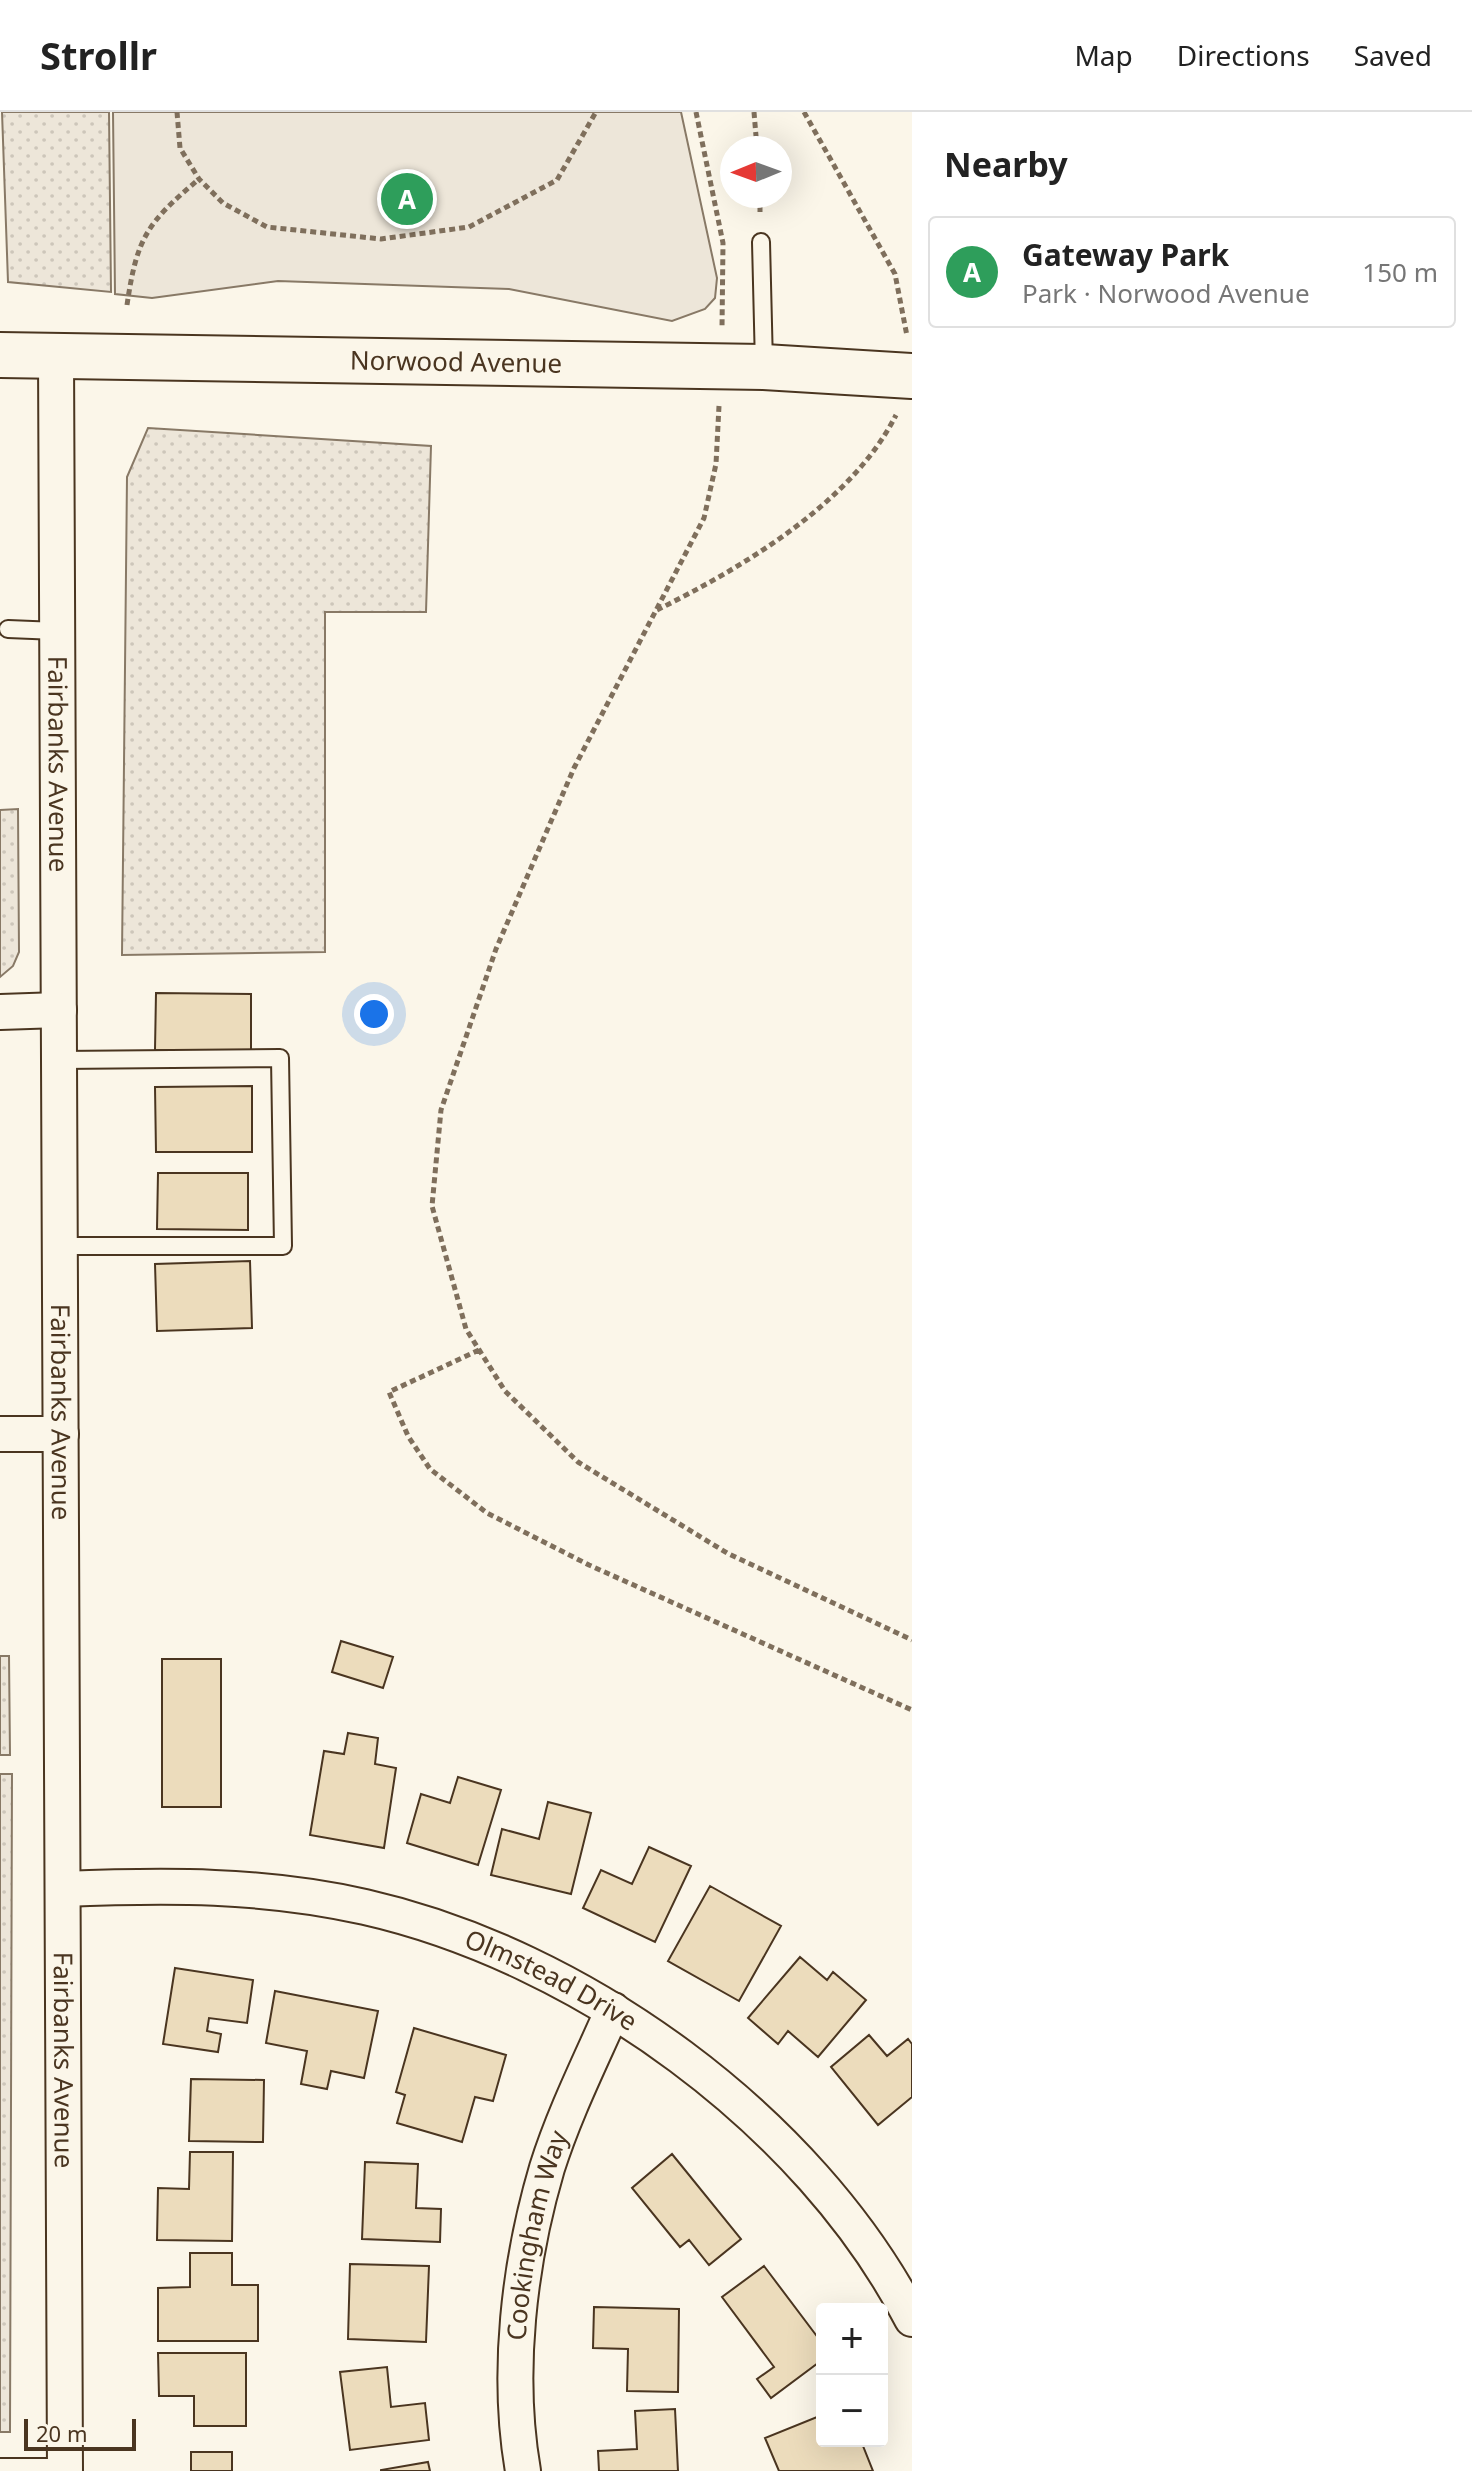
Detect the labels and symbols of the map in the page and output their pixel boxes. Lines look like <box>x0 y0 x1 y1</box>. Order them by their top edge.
north arrow <box>720 136 792 208</box>
pin: A <box>381 169 433 229</box>
street label: Norwood Avenue <box>350 341 562 381</box>
street label: Fairbanks Avenue <box>40 656 77 872</box>
your location <box>354 994 394 1034</box>
street label: Fairbanks Avenue <box>43 1304 80 1520</box>
street label: Olmstead Drive <box>460 1920 645 2039</box>
street label: Fairbanks Avenue <box>46 1952 83 2168</box>
street label: Cookingham Way <box>497 2124 576 2342</box>
scale bar <box>24 2415 136 2451</box>

